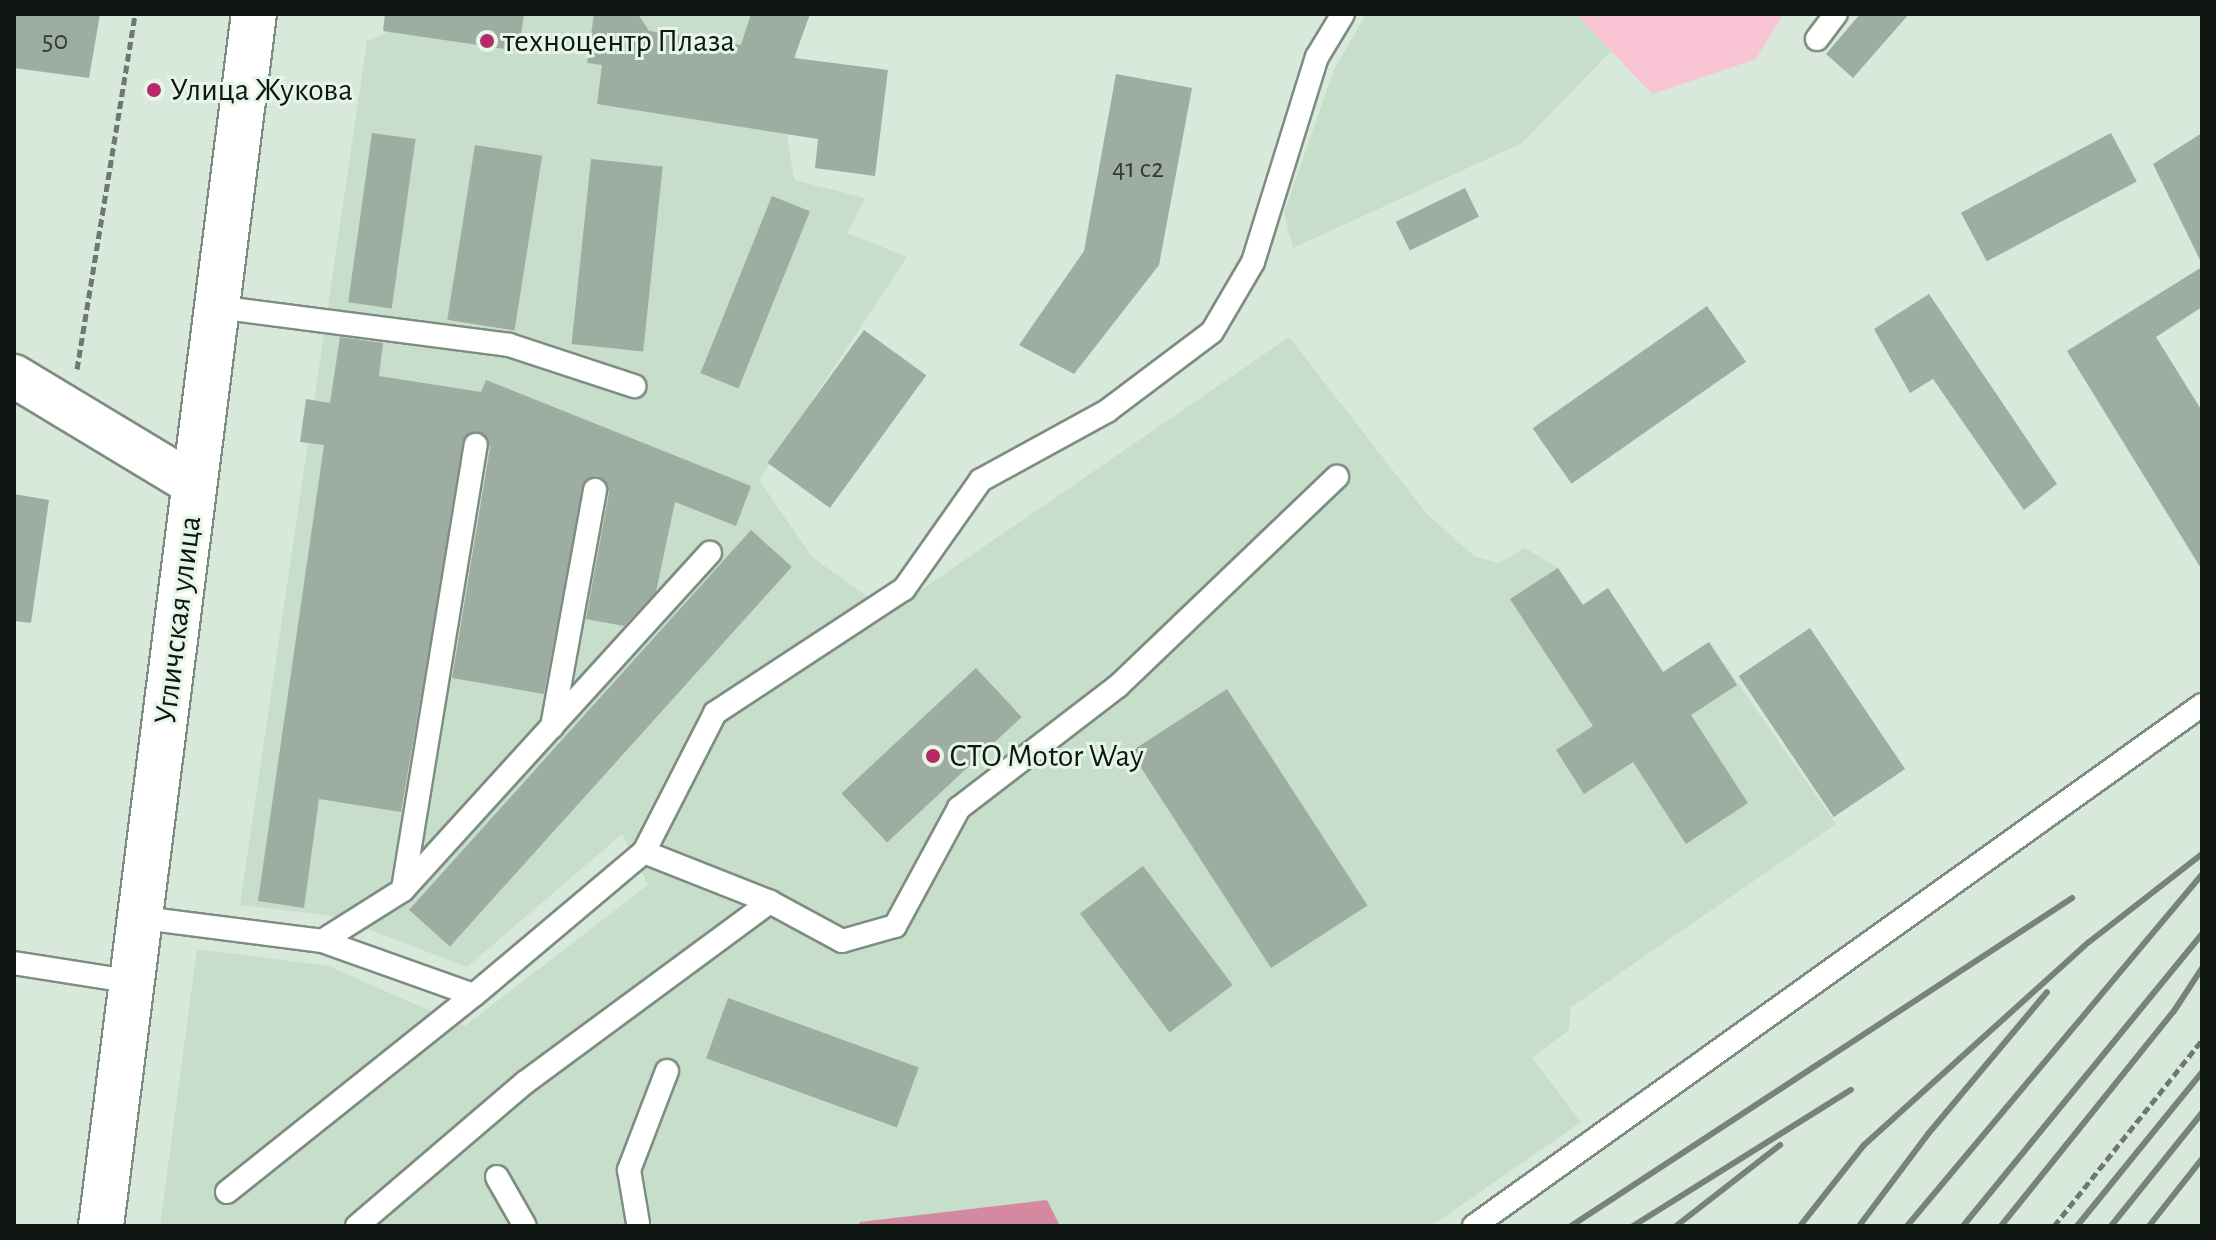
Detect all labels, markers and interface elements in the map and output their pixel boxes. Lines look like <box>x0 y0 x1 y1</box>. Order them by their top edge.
place label: техноцентр Плаза <box>503 22 735 60</box>
house number: 50 <box>42 24 68 58</box>
marker: техноцентр Плаза <box>478 32 496 50</box>
place label: Улица Жукова <box>170 71 353 109</box>
marker: Улица Жукова <box>145 81 163 99</box>
house number: 41 с2 <box>1112 152 1164 186</box>
street label: Угличская улица <box>146 514 210 726</box>
place label: СТО Motor Way <box>949 737 1144 775</box>
marker: СТО Motor Way <box>924 747 942 765</box>

